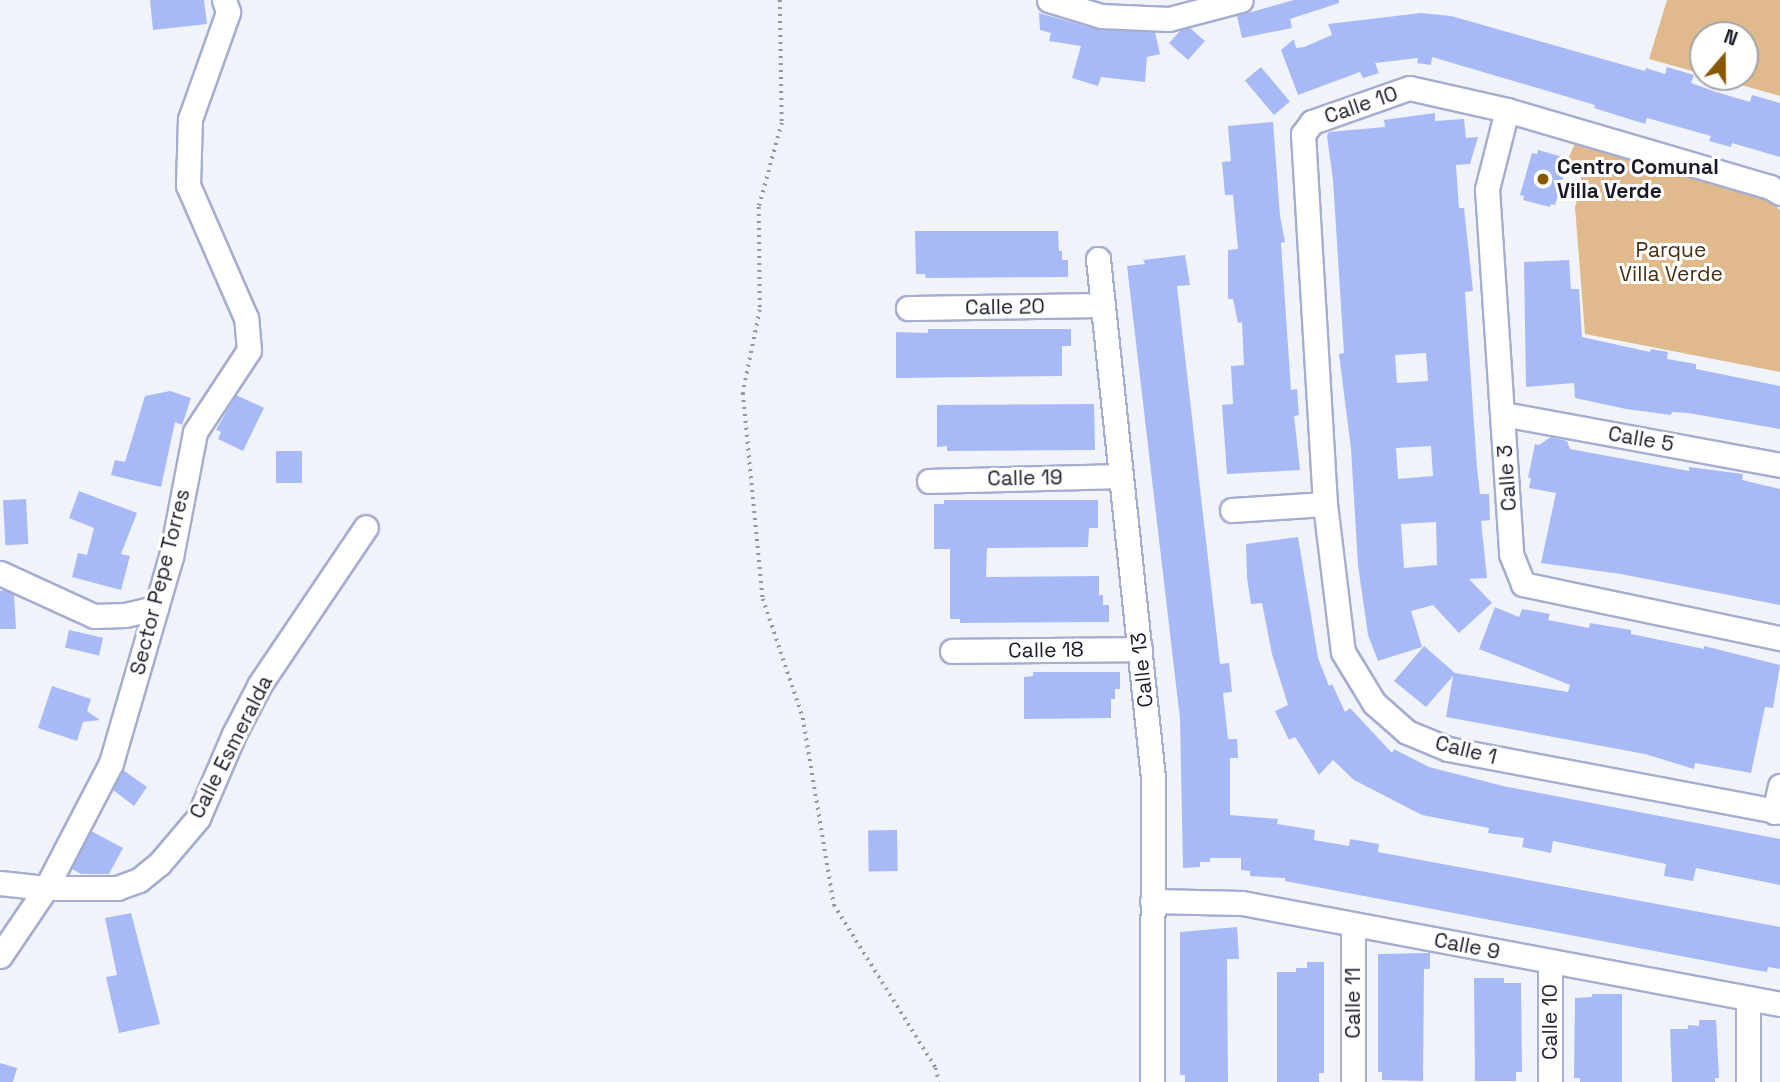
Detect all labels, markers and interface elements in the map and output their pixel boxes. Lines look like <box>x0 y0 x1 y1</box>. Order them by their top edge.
north arrow <box>1689 21 1759 91</box>
text: N <box>1720 24 1741 52</box>
street label: Calle 10 <box>1321 81 1401 129</box>
place label: Centro Comunal Villa Verde <box>1557 154 1719 204</box>
marker: Centro Comunal Villa Verde <box>1535 171 1551 187</box>
park label: Parque Villa Verde <box>1619 237 1723 287</box>
street label: Calle 20 <box>965 294 1045 320</box>
street label: Calle 5 <box>1606 421 1676 457</box>
street label: Calle 3 <box>1492 444 1522 512</box>
street label: Calle 19 <box>987 465 1063 491</box>
street label: Sector Pepe Torres <box>125 486 195 678</box>
street label: Calle 13 <box>1126 631 1158 709</box>
street label: Calle 18 <box>1008 637 1084 663</box>
street label: Calle Esmeralda <box>184 671 278 823</box>
street label: Calle 1 <box>1433 730 1499 770</box>
street label: Calle 9 <box>1432 927 1502 965</box>
street label: Calle 11 <box>1340 967 1366 1039</box>
street label: Calle 10 <box>1537 984 1563 1060</box>

